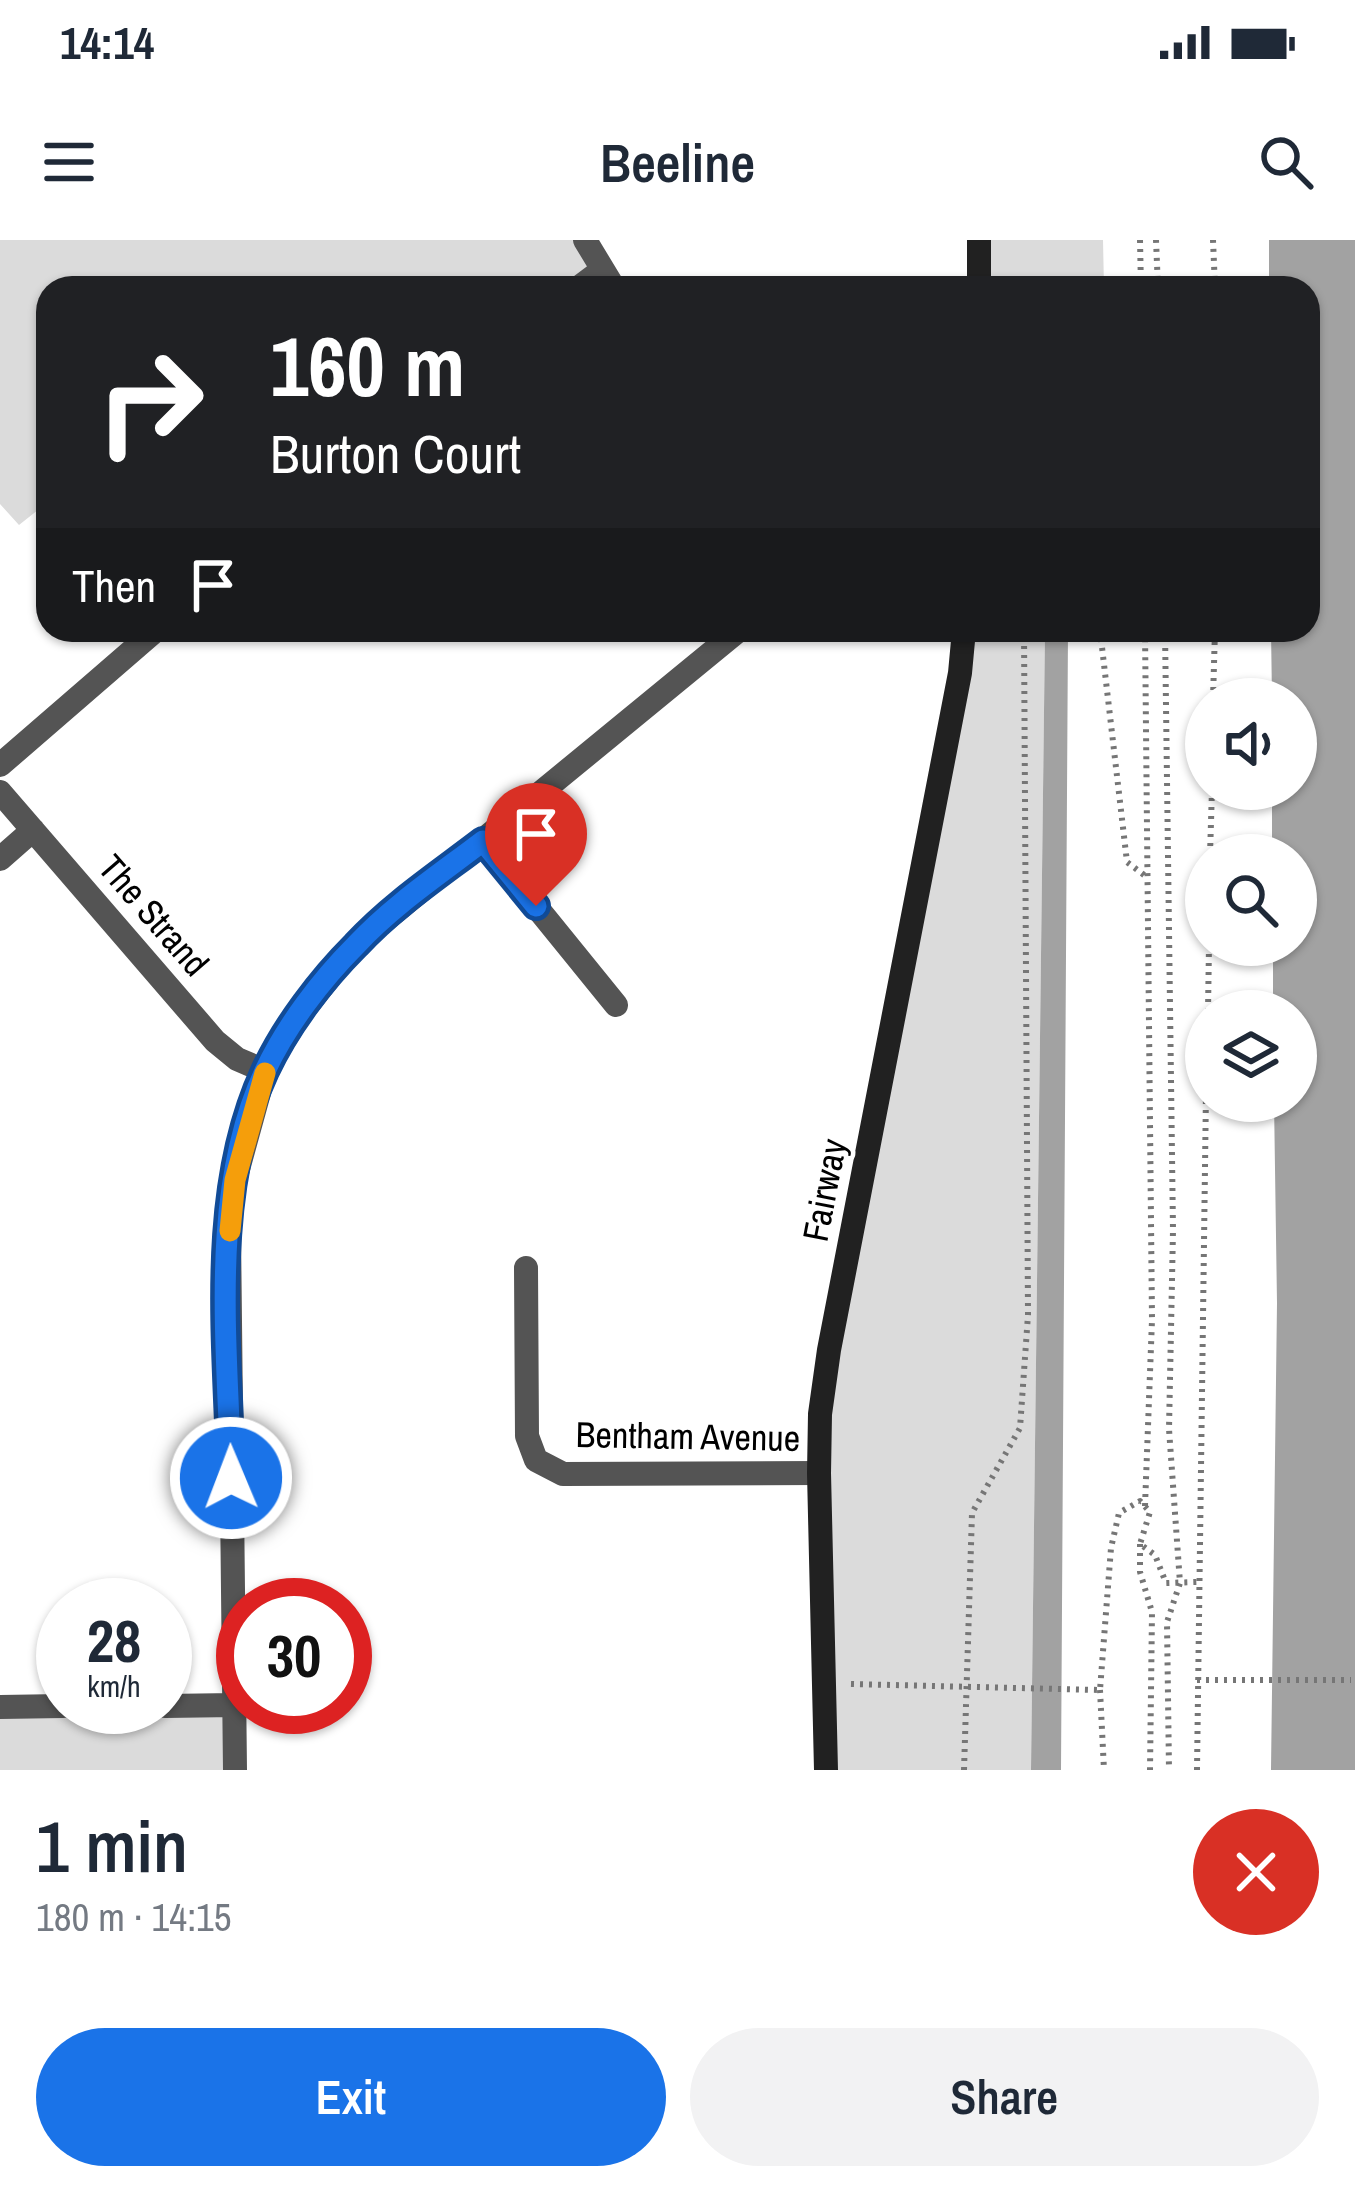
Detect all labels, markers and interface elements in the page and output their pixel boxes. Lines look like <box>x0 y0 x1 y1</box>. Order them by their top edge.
text: 14:14 <box>60 12 154 73</box>
text: Beeline <box>600 126 755 199</box>
icon: menu <box>36 129 102 195</box>
icon: search <box>1253 129 1319 195</box>
text: 160 m <box>270 309 465 422</box>
icon: right <box>72 324 228 480</box>
text: Burton Court <box>270 417 521 490</box>
icon: arrive <box>180 552 246 618</box>
text: Then <box>72 555 156 616</box>
map controls <box>1185 678 1317 1122</box>
button: sound <box>1185 678 1317 810</box>
pin <box>485 783 587 906</box>
icon: arrive <box>503 801 569 867</box>
button: search <box>1185 834 1317 966</box>
street label: The Strand <box>88 844 220 986</box>
button: layers <box>1185 990 1317 1122</box>
street label: Fairway <box>791 1134 857 1245</box>
street label: Bentham Avenue <box>575 1410 801 1462</box>
position arrow <box>168 1415 294 1541</box>
speed limit sign: 30 <box>216 1578 372 1734</box>
text: 28 <box>87 1600 141 1681</box>
text: km/h <box>87 1666 141 1706</box>
text: 1 min <box>36 1797 188 1894</box>
button: close <box>1193 1809 1319 1935</box>
text: 180 m · 14:15 <box>36 1891 232 1943</box>
button: Exit <box>36 2028 666 2166</box>
button: Share <box>690 2028 1319 2166</box>

